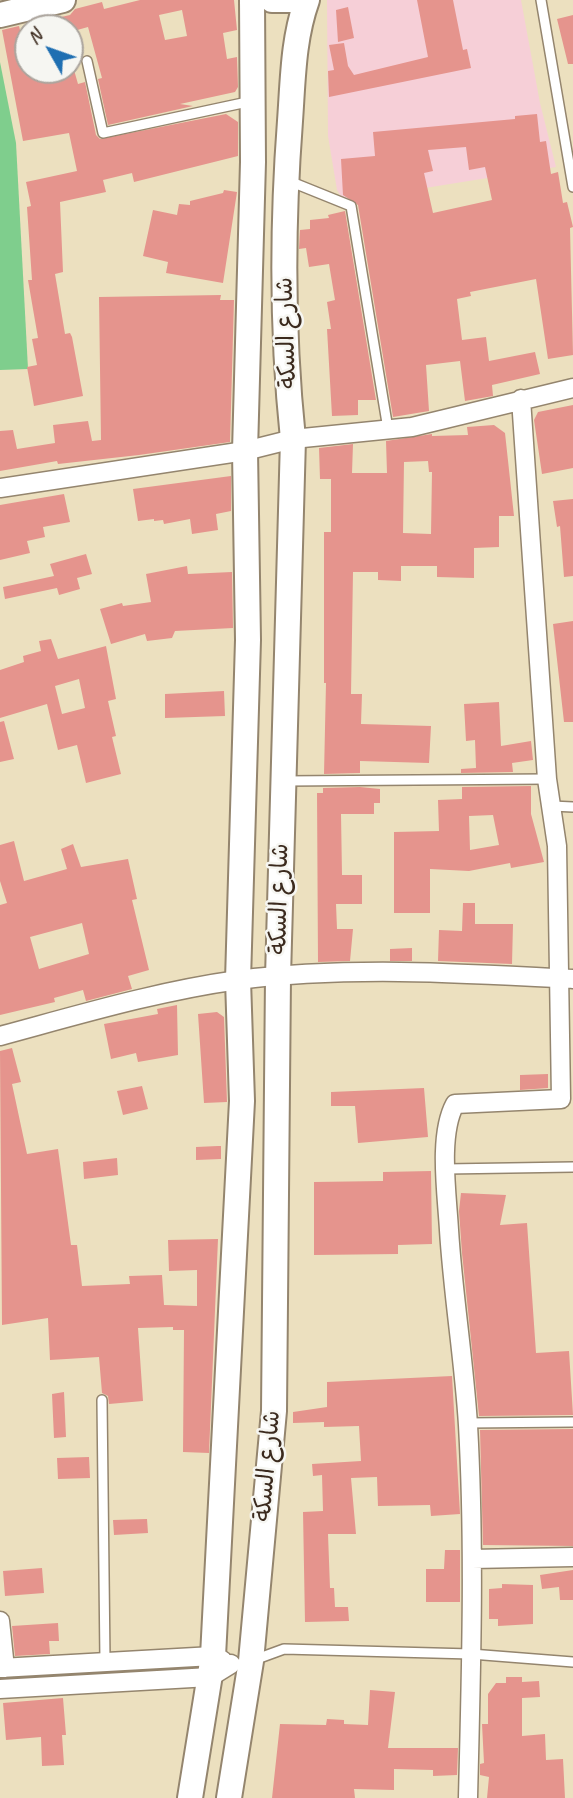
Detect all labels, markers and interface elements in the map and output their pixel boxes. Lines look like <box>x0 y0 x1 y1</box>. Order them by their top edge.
north arrow <box>14 14 84 84</box>
text: N <box>21 25 47 49</box>
street label: شارع السكة <box>271 277 303 389</box>
street label: شارع السكة <box>265 843 295 955</box>
street label: شارع السكة <box>249 1409 287 1523</box>

